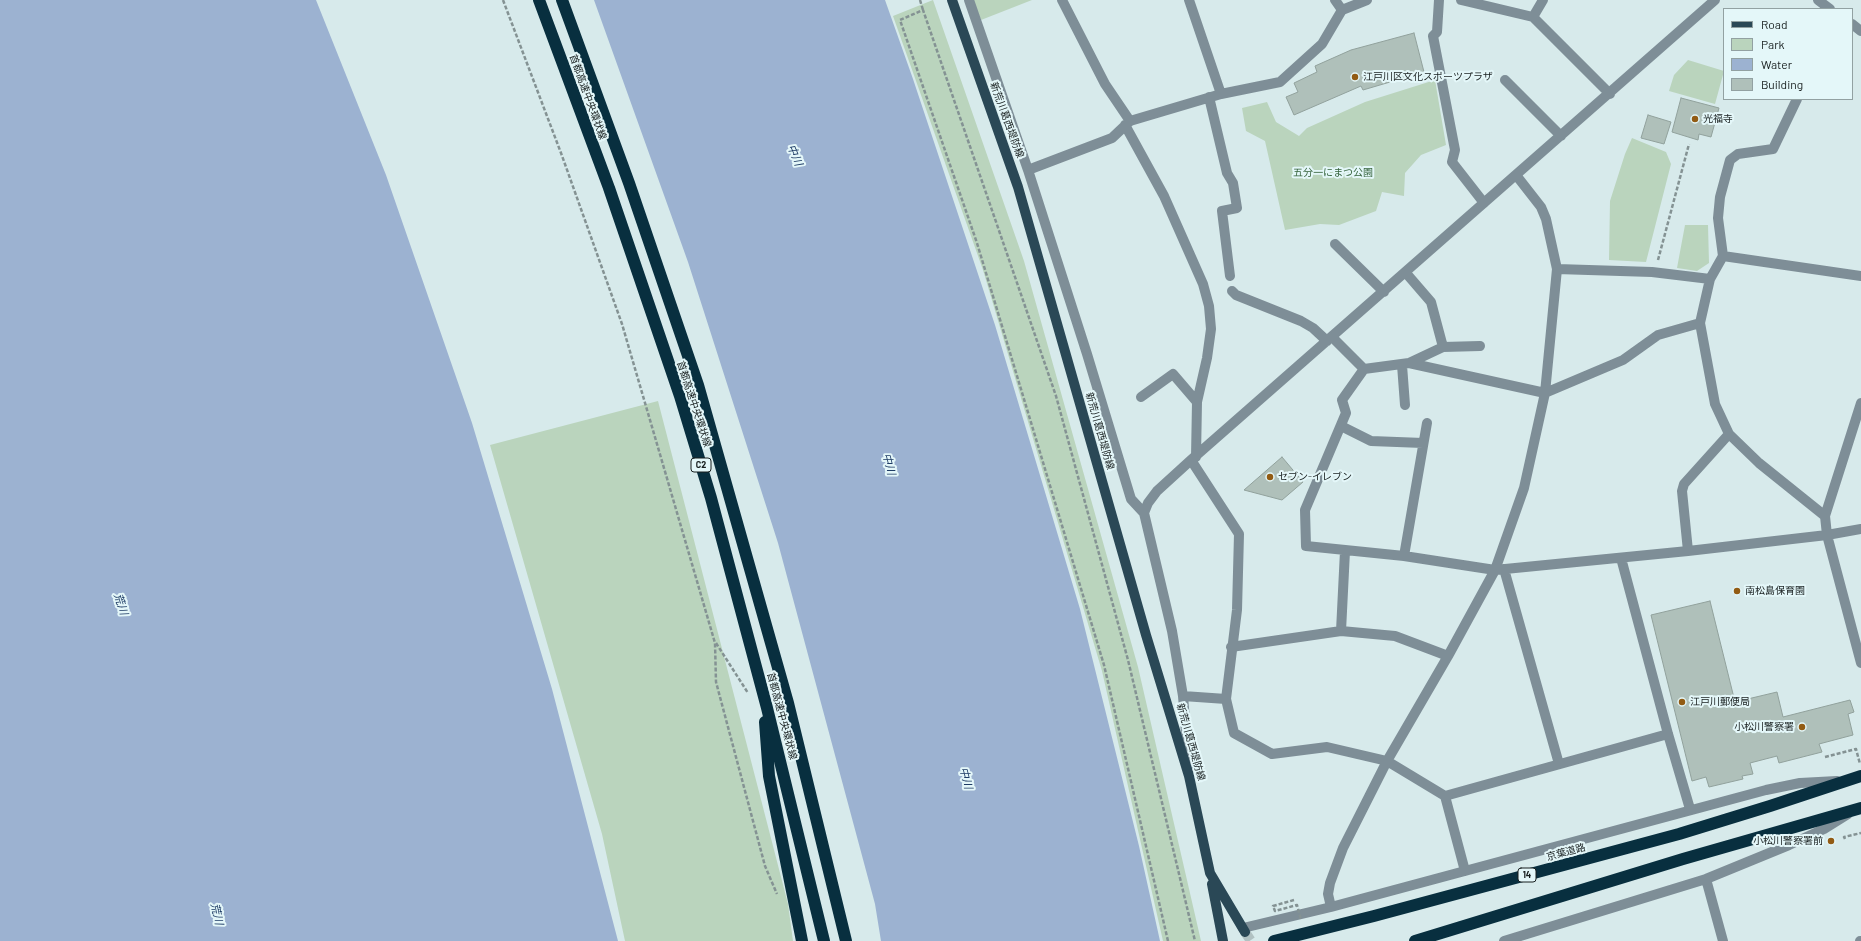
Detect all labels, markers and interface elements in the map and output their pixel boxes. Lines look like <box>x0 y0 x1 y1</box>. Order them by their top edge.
legend <box>1723 8 1853 100</box>
text: Road <box>1761 17 1788 31</box>
text: Park <box>1761 37 1785 51</box>
street label: 首都高速中央環状線 <box>567 53 609 141</box>
text: Water <box>1761 57 1792 71</box>
place label: 江戸川区文化スポーツプラザ <box>1363 71 1493 83</box>
marker: 江戸川区文化スポーツプラザ <box>1350 72 1360 82</box>
text: Building <box>1761 77 1803 91</box>
street label: 新荒川葛西堤防線 <box>988 80 1026 160</box>
place label: 光福寺 <box>1703 113 1733 125</box>
marker: 光福寺 <box>1690 114 1700 124</box>
water label: 中川 <box>785 142 805 168</box>
park label: 五分一にまつ公園 <box>1293 167 1373 179</box>
street label: 首都高速中央環状線 <box>674 359 714 449</box>
street label: 新荒川葛西堤防線 <box>1083 391 1117 471</box>
water label: 中川 <box>880 452 898 476</box>
road number: C2 <box>691 458 711 472</box>
place label: セブン-イレブン <box>1278 471 1352 483</box>
marker: セブン-イレブン <box>1265 472 1275 482</box>
place label: 南松島保育園 <box>1745 585 1805 597</box>
marker: 南松島保育園 <box>1732 586 1742 596</box>
water label: 荒川 <box>111 591 131 617</box>
street label: 首都高速中央環状線 <box>765 671 799 761</box>
place label: 江戸川郵便局 <box>1690 696 1750 708</box>
marker: 江戸川郵便局 <box>1677 697 1687 707</box>
street label: 新荒川葛西堤防線 <box>1174 702 1208 782</box>
place label: 小松川警察署 <box>1734 721 1794 733</box>
marker: 小松川警察署 <box>1797 722 1807 732</box>
water label: 中川 <box>957 766 975 790</box>
place label: 小松川警察署前 <box>1753 835 1823 847</box>
marker: 小松川警察署前 <box>1826 836 1836 846</box>
street label: 京葉道路 <box>1545 841 1587 863</box>
road number: 14 <box>1518 868 1536 882</box>
water label: 荒川 <box>208 902 226 926</box>

